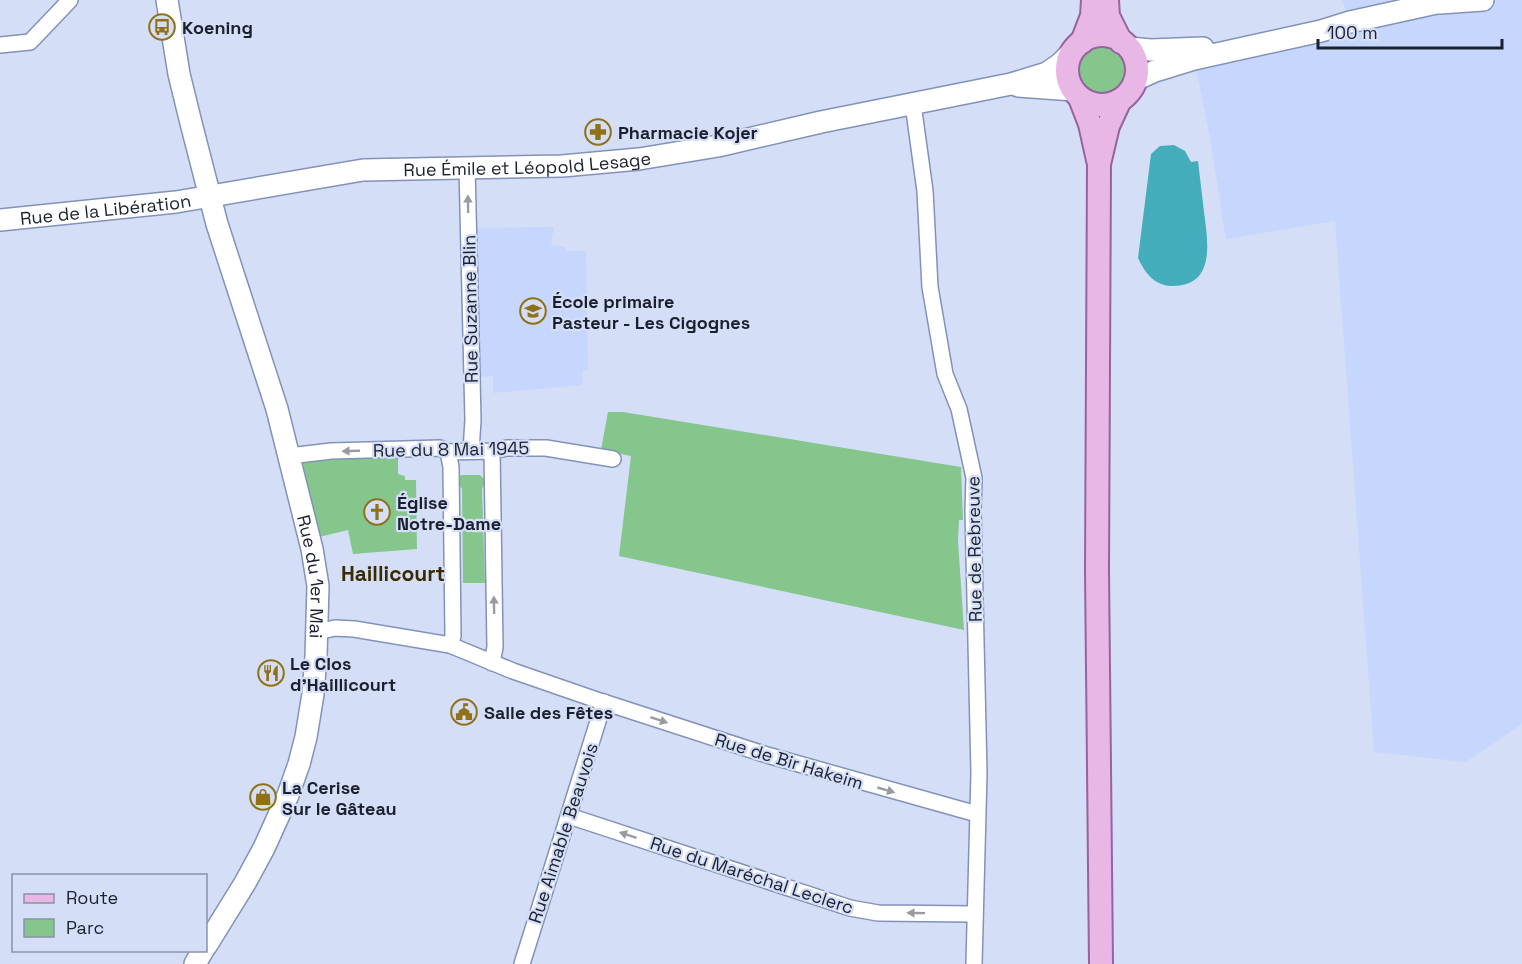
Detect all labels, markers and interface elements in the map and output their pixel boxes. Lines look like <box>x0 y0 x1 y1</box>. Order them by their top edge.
bus stop icon: Koening <box>147 12 177 42</box>
scale bar <box>1318 12 1502 50</box>
place label: Koening <box>182 16 253 39</box>
text: 100 m <box>1327 21 1378 44</box>
pharmacy icon: Pharmacie Kojer <box>583 117 613 147</box>
place label: Pharmacie Kojer <box>618 121 758 144</box>
street label: Rue Émile et Léopold Lesage <box>403 146 653 181</box>
street label: Rue de la Libération <box>19 188 193 229</box>
one-way arrow <box>463 195 473 214</box>
street label: Rue Suzanne Blin <box>457 235 483 383</box>
place label: École primaire Pasteur - Les Cigognes <box>552 290 750 334</box>
school or university icon: École primaire Pasteur - Les Cigognes <box>518 296 548 326</box>
street label: Rue du 8 Mai 1945 <box>373 436 529 462</box>
one-way arrow <box>341 446 360 455</box>
street label: Rue de Rebreuve <box>961 476 987 622</box>
place label: Église Notre-Dame <box>397 491 501 535</box>
church icon: Église Notre-Dame <box>362 497 392 527</box>
street label: Rue du 1er Mai <box>292 512 329 639</box>
district label: Haillicourt <box>341 560 445 587</box>
one-way arrow <box>490 595 499 614</box>
place label: Le Clos d'Haillicourt <box>290 652 396 696</box>
restaurant icon: Le Clos d'Haillicourt <box>256 658 286 688</box>
public building icon: Salle des Fêtes <box>449 697 479 727</box>
place label: Salle des Fêtes <box>484 701 613 724</box>
one-way arrow <box>650 716 668 725</box>
street label: Rue de Bir Hakeim <box>712 727 866 795</box>
street label: Rue Aimable Beauvois <box>523 740 603 926</box>
place label: La Cerise Sur le Gâteau <box>282 776 397 820</box>
shop icon: La Cerise Sur le Gâteau <box>248 782 278 812</box>
one-way arrow <box>877 786 895 795</box>
one-way arrow <box>618 830 636 840</box>
street label: Rue du Maréchal Leclerc <box>647 831 857 919</box>
legend <box>12 874 207 952</box>
text: Route <box>66 886 118 909</box>
one-way arrow <box>906 908 925 918</box>
text: Parc <box>66 916 104 939</box>

